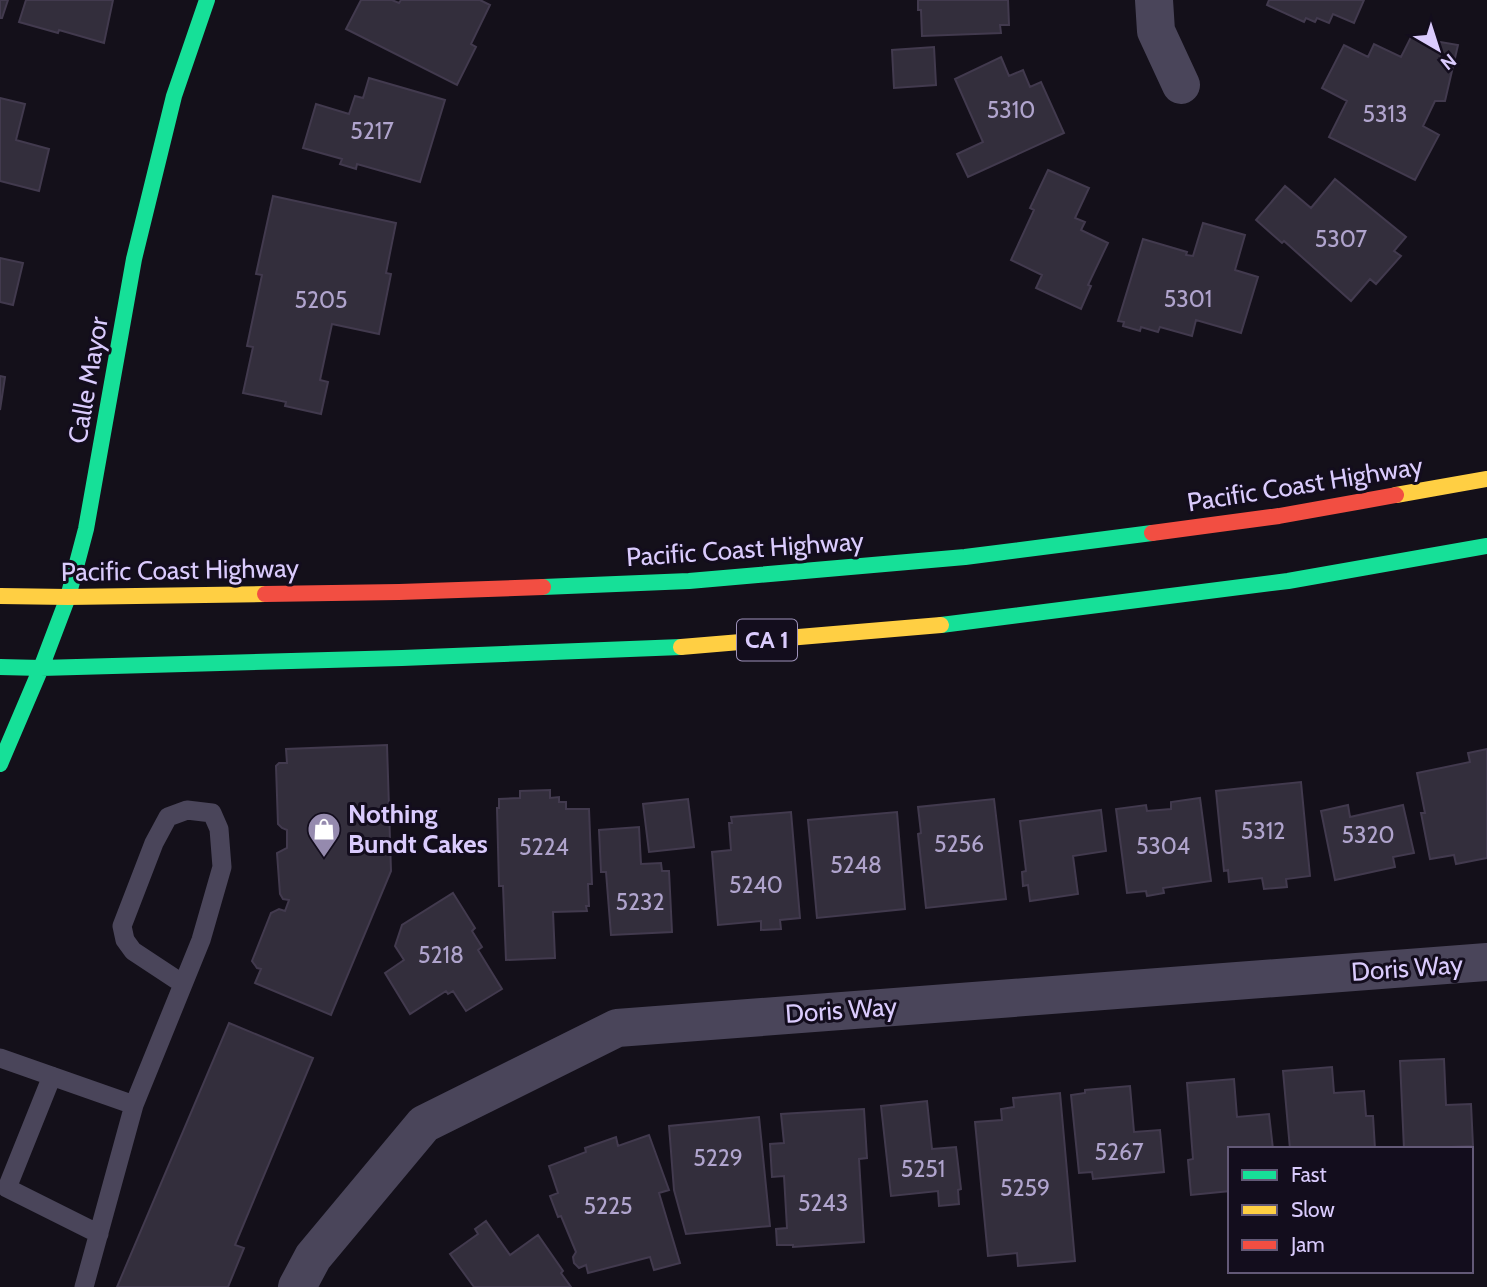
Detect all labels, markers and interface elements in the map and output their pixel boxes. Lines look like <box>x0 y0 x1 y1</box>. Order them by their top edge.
north arrow <box>1403 14 1473 84</box>
text: N <box>1436 49 1461 75</box>
house number: 5310 <box>987 96 1035 124</box>
house number: 5313 <box>1363 100 1407 128</box>
house number: 5217 <box>350 117 394 145</box>
house number: 5307 <box>1315 225 1368 253</box>
house number: 5301 <box>1164 285 1212 313</box>
house number: 5205 <box>295 286 348 314</box>
street label: Calle Mayor <box>61 313 115 446</box>
street label: Pacific Coast Highway <box>1185 450 1425 518</box>
street label: Pacific Coast Highway <box>625 525 865 573</box>
street label: Pacific Coast Highway <box>61 552 299 588</box>
road number: CA 1 <box>737 620 797 660</box>
place label: Nothing Bundt Cakes <box>348 798 488 860</box>
shop icon: Nothing Bundt Cakes <box>305 810 343 859</box>
house number: 5312 <box>1241 817 1285 845</box>
house number: 5320 <box>1342 821 1395 849</box>
house number: 5256 <box>934 830 984 858</box>
house number: 5304 <box>1136 832 1190 860</box>
house number: 5224 <box>519 833 569 861</box>
house number: 5248 <box>830 851 882 879</box>
house number: 5240 <box>729 871 783 899</box>
house number: 5232 <box>616 888 665 916</box>
house number: 5218 <box>418 941 464 969</box>
street label: Doris Way <box>1350 948 1464 988</box>
street label: Doris Way <box>784 990 898 1030</box>
house number: 5267 <box>1095 1138 1144 1166</box>
house number: 5229 <box>693 1144 743 1172</box>
legend <box>1228 1147 1473 1273</box>
house number: 5251 <box>901 1155 945 1183</box>
text: Fast <box>1291 1162 1327 1187</box>
house number: 5259 <box>1000 1174 1050 1202</box>
house number: 5243 <box>798 1189 848 1217</box>
house number: 5225 <box>584 1192 633 1220</box>
text: Slow <box>1291 1197 1335 1222</box>
text: Jam <box>1290 1232 1325 1257</box>

